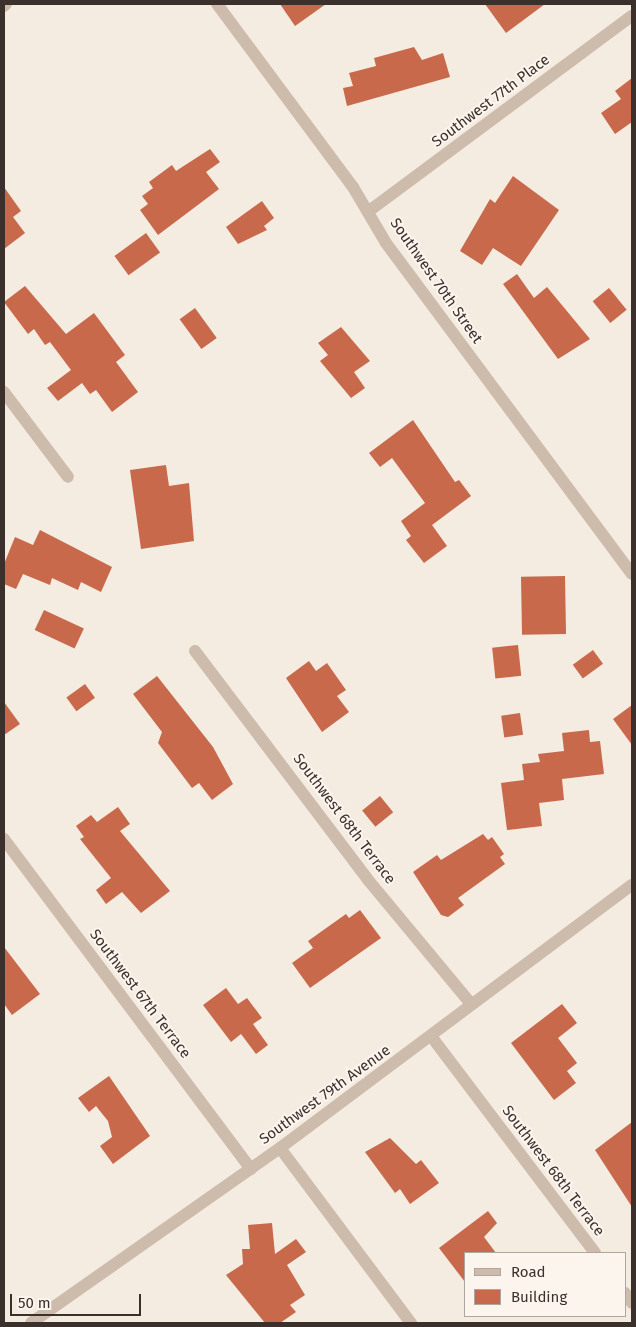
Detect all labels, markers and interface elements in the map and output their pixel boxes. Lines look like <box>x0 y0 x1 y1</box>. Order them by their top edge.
street label: Southwest 77th Place <box>429 51 553 151</box>
street label: Southwest 70th Street <box>386 215 486 347</box>
street label: Southwest 68th Terrace <box>289 750 399 888</box>
street label: Southwest 67th Terrace <box>86 926 194 1062</box>
street label: Southwest 79th Avenue <box>256 1041 394 1149</box>
street label: Southwest 68th Terrace <box>498 1102 608 1240</box>
legend <box>464 1252 626 1317</box>
text: Road <box>511 1263 546 1281</box>
scale bar <box>12 1284 144 1316</box>
text: Building <box>511 1288 567 1306</box>
text: 50 m <box>18 1294 51 1312</box>

